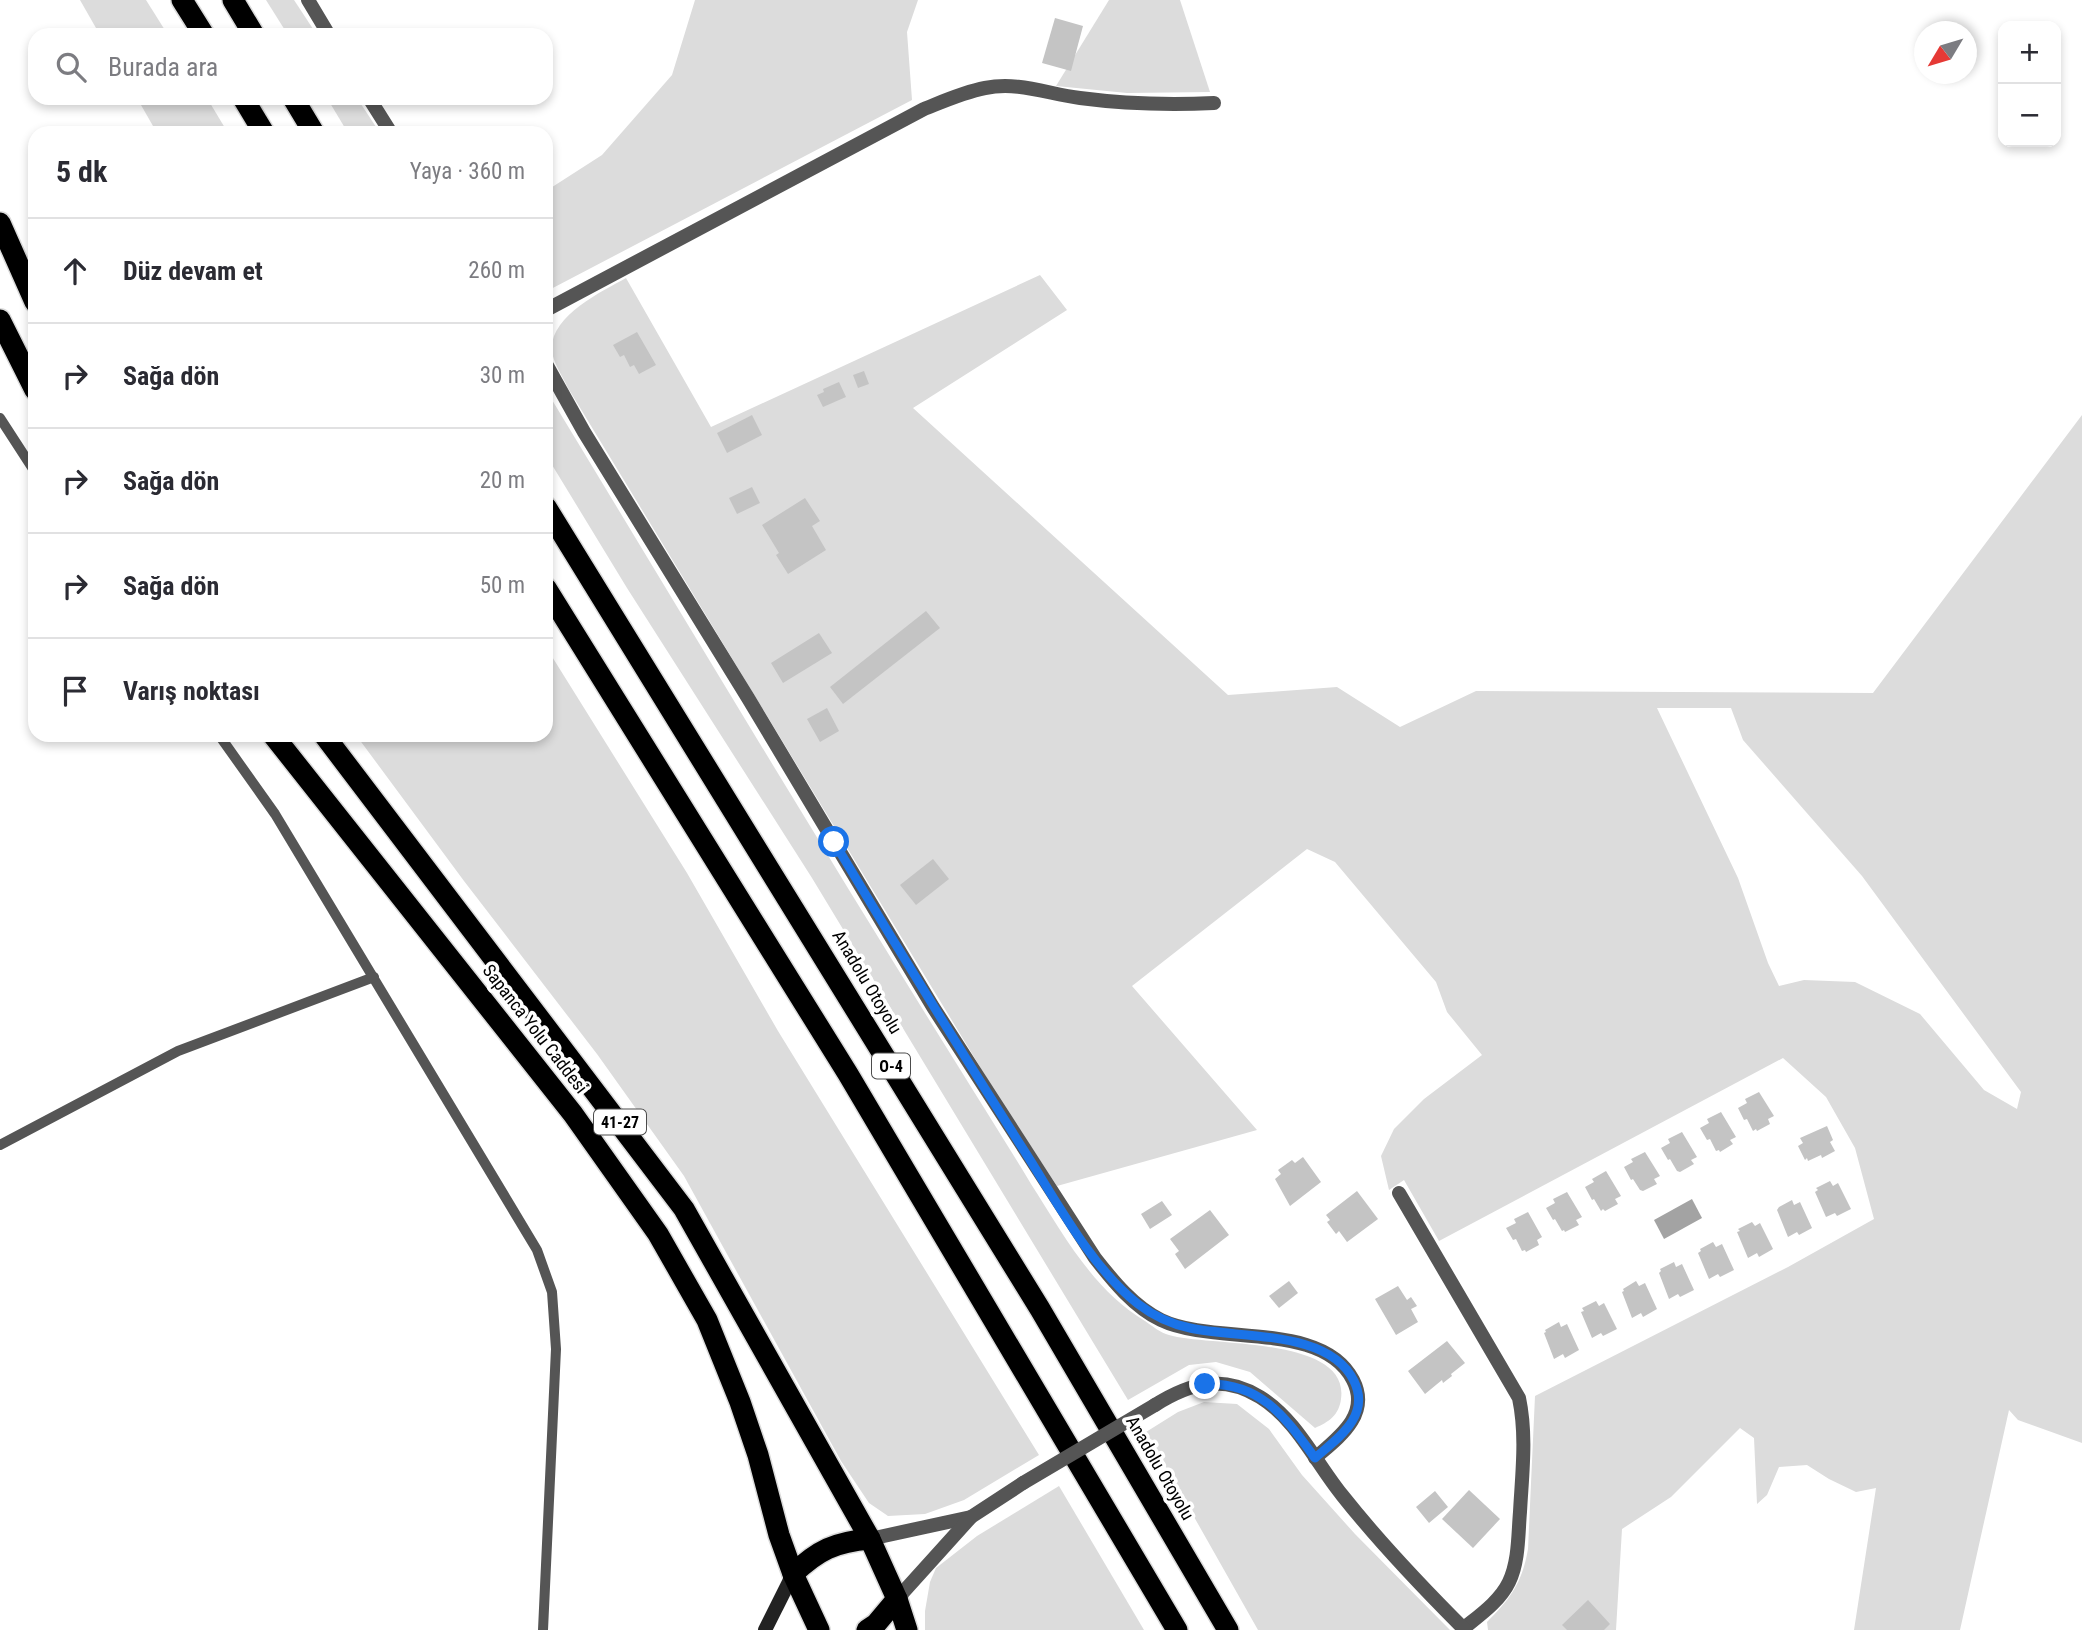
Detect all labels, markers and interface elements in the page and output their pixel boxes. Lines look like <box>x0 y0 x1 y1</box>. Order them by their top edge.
north arrow <box>1914 21 1977 84</box>
map controls <box>1998 21 2061 147</box>
button: + <box>1998 21 2061 84</box>
search box <box>28 28 553 105</box>
icon: search <box>52 48 90 86</box>
text: Burada ara <box>108 52 218 82</box>
button: − <box>1998 84 2061 147</box>
text: 5 dk <box>56 154 107 189</box>
text: Yaya · 360 m <box>410 158 525 185</box>
icon: ahead <box>56 252 94 290</box>
text: Düz devam et <box>123 256 263 286</box>
text: 260 m <box>468 257 525 284</box>
icon: right <box>56 357 94 395</box>
text: Sağa dön <box>123 361 219 391</box>
text: 30 m <box>480 362 525 389</box>
icon: right <box>56 462 94 500</box>
text: Sağa dön <box>123 466 219 496</box>
text: 20 m <box>480 467 525 494</box>
icon: right <box>56 567 94 605</box>
text: Sağa dön <box>123 571 219 601</box>
text: 50 m <box>480 572 525 599</box>
icon: arrive <box>56 672 94 710</box>
text: Varış noktası <box>123 676 260 706</box>
route start <box>818 826 849 857</box>
street label: Anadolu Otoyolu <box>828 926 906 1037</box>
street label: Sapanca Yolu Caddesi <box>479 960 592 1097</box>
road number: O-4 <box>872 1054 910 1078</box>
road number: 41-27 <box>594 1110 646 1134</box>
route end <box>1189 1368 1220 1399</box>
street label: Anadolu Otoyolu <box>1122 1412 1199 1524</box>

